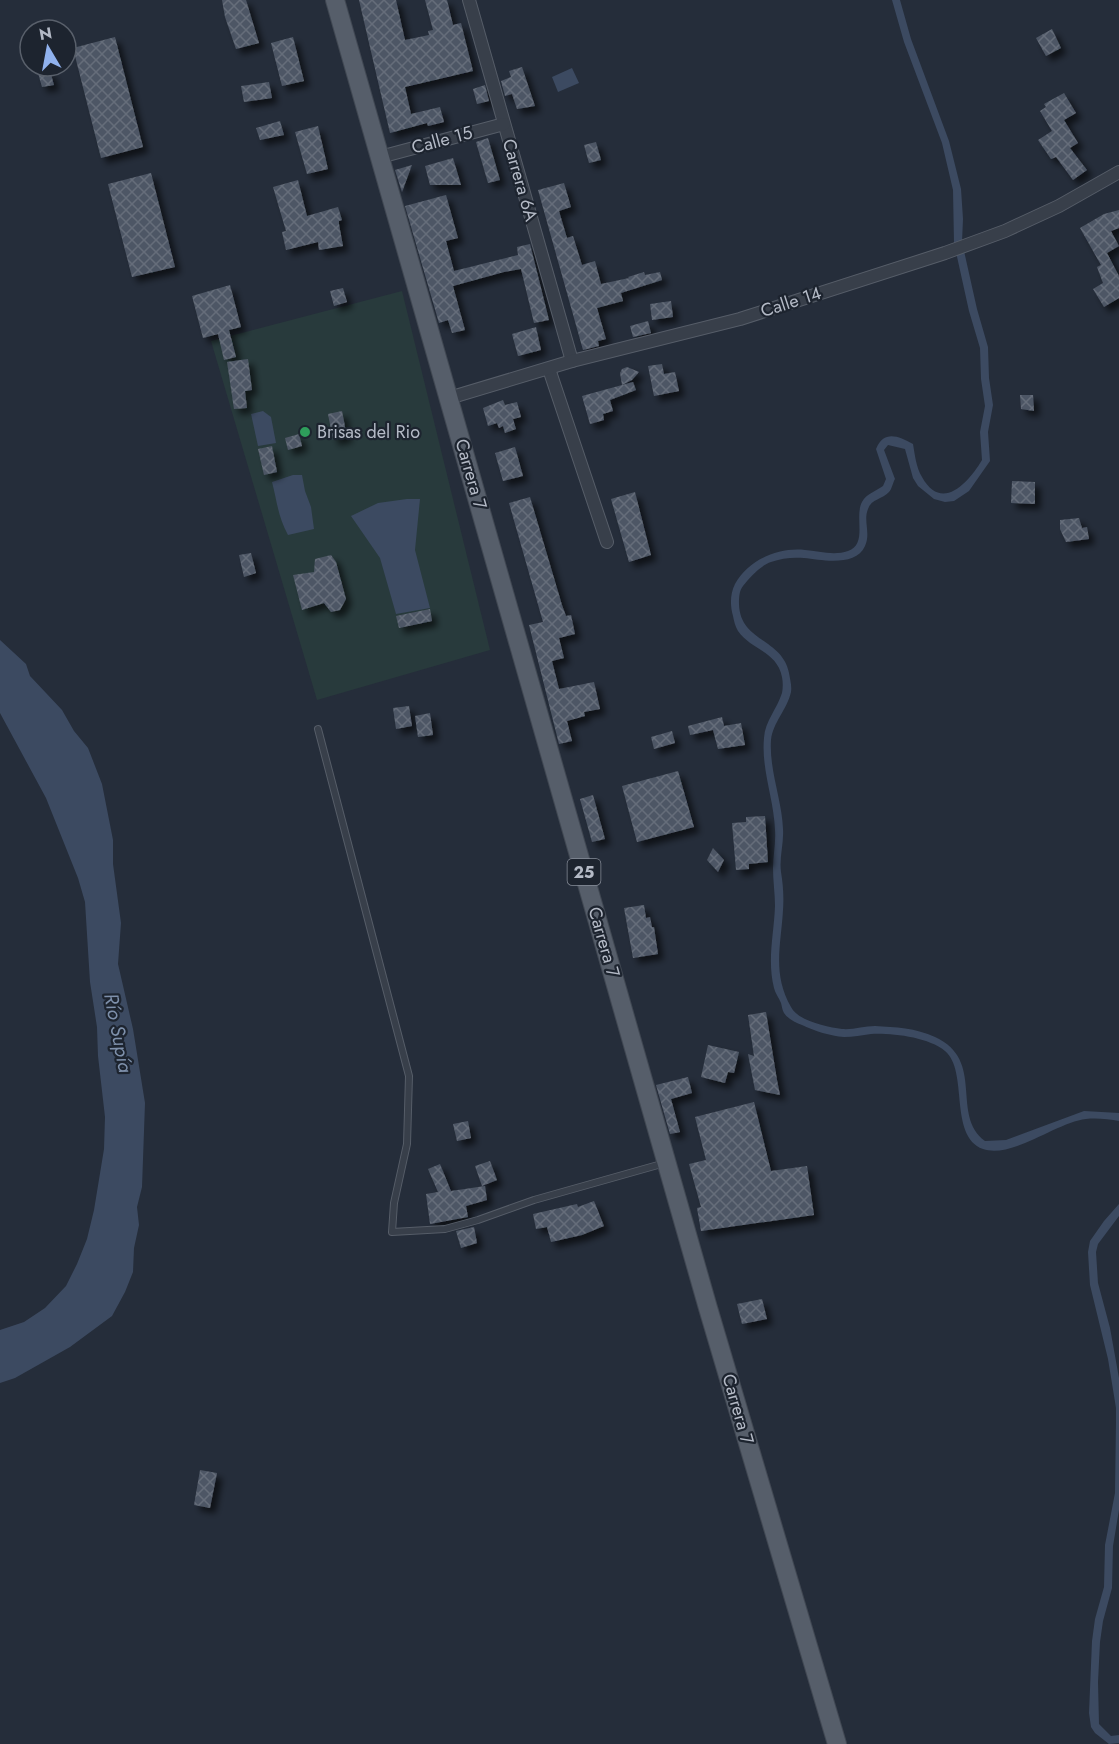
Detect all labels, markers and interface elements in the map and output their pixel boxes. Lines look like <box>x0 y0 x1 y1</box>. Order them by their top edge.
north arrow <box>18 18 78 78</box>
text: N <box>37 21 54 46</box>
street label: Calle 15 <box>409 119 475 161</box>
street label: Carrera 6A <box>496 136 544 224</box>
street label: Calle 14 <box>757 280 825 324</box>
place label: Brisas del Rio <box>317 419 420 445</box>
marker: Brisas del Rio <box>298 425 312 439</box>
street label: Carrera 7 <box>449 436 494 513</box>
road number: 25 <box>568 859 600 885</box>
street label: Carrera 7 <box>582 904 627 981</box>
water label: Río Supía <box>96 991 140 1075</box>
street label: Carrera 7 <box>716 1371 761 1448</box>

